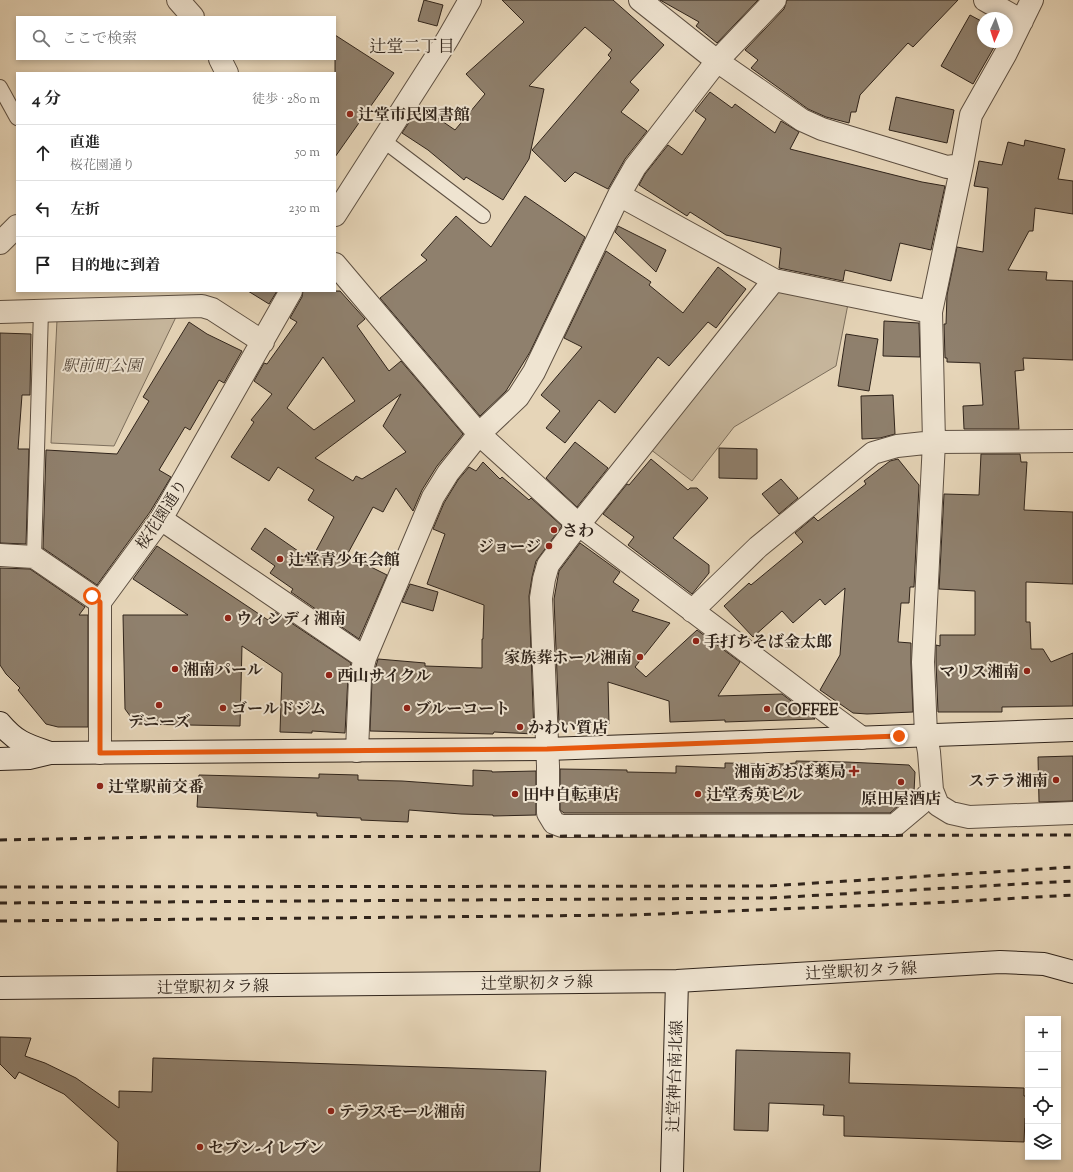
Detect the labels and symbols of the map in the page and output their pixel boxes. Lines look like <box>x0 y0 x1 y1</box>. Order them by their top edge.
north arrow <box>977 12 1013 48</box>
district label: 辻堂二丁目 <box>370 36 455 60</box>
place label: 辻堂市民図書館 <box>358 105 470 128</box>
marker: 辻堂市民図書館 <box>345 109 355 119</box>
park label: 駅前町公園 <box>62 356 145 379</box>
street label: 桜花園通り <box>132 476 195 555</box>
place label: さわ <box>562 521 594 544</box>
marker: さわ <box>549 525 559 535</box>
place label: ジョージ <box>478 537 541 560</box>
marker: ジョージ <box>544 541 554 551</box>
place label: 辻堂青少年会館 <box>288 550 400 573</box>
marker: 辻堂青少年会館 <box>275 554 285 564</box>
route start <box>83 587 101 605</box>
place label: ウィンディ湘南 <box>236 609 346 632</box>
marker: ウィンディ湘南 <box>223 613 233 623</box>
place label: 手打ちそば金太郎 <box>704 632 832 655</box>
marker: 手打ちそば金太郎 <box>691 636 701 646</box>
place label: 家族葬ホール湘南 <box>504 648 632 671</box>
marker: 家族葬ホール湘南 <box>635 652 645 662</box>
place label: 湘南パール <box>183 660 263 683</box>
place label: マリス湘南 <box>939 662 1019 685</box>
marker: 湘南パール <box>170 664 180 674</box>
place label: 西山サイクル <box>337 666 431 689</box>
marker: マリス湘南 <box>1022 666 1032 676</box>
marker: 西山サイクル <box>324 670 334 680</box>
place label: ゴールドジム <box>231 699 326 722</box>
place label: ブルーコート <box>415 699 510 722</box>
marker: デニーズ <box>154 700 164 710</box>
place label: COFFEE <box>775 700 839 723</box>
marker: ゴールドジム <box>218 703 228 713</box>
marker: ブルーコート <box>402 703 412 713</box>
marker: COFFEE <box>762 704 772 714</box>
place label: デニーズ <box>128 712 190 735</box>
place label: かわい質店 <box>528 718 608 741</box>
marker: かわい質店 <box>515 722 525 732</box>
route end <box>890 727 908 745</box>
place label: 湘南あおば薬局 <box>734 762 846 785</box>
marker: 湘南あおば薬局 <box>849 766 859 776</box>
place label: ステラ湘南 <box>968 771 1048 794</box>
marker: ステラ湘南 <box>1051 775 1061 785</box>
place label: 辻堂駅前交番 <box>108 777 204 800</box>
marker: 原田屋酒店 <box>896 777 906 787</box>
marker: 辻堂駅前交番 <box>95 781 105 791</box>
place label: 田中自転車店 <box>523 785 619 808</box>
place label: 辻堂秀英ビル <box>706 785 802 808</box>
marker: 田中自転車店 <box>510 789 520 799</box>
marker: 辻堂秀英ビル <box>693 789 703 799</box>
place label: 原田屋酒店 <box>861 789 941 812</box>
street label: 辻堂駅初タラ線 <box>805 958 918 987</box>
street label: 辻堂駅初タラ線 <box>481 972 593 997</box>
street label: 辻堂駅初タラ線 <box>157 976 269 1001</box>
street label: 辻堂神台南北線 <box>663 1020 690 1132</box>
place label: テラスモール湘南 <box>339 1102 466 1125</box>
marker: テラスモール湘南 <box>326 1106 336 1116</box>
place label: セブン-イレブン <box>208 1138 324 1161</box>
marker: セブン-イレブン <box>195 1142 205 1152</box>

